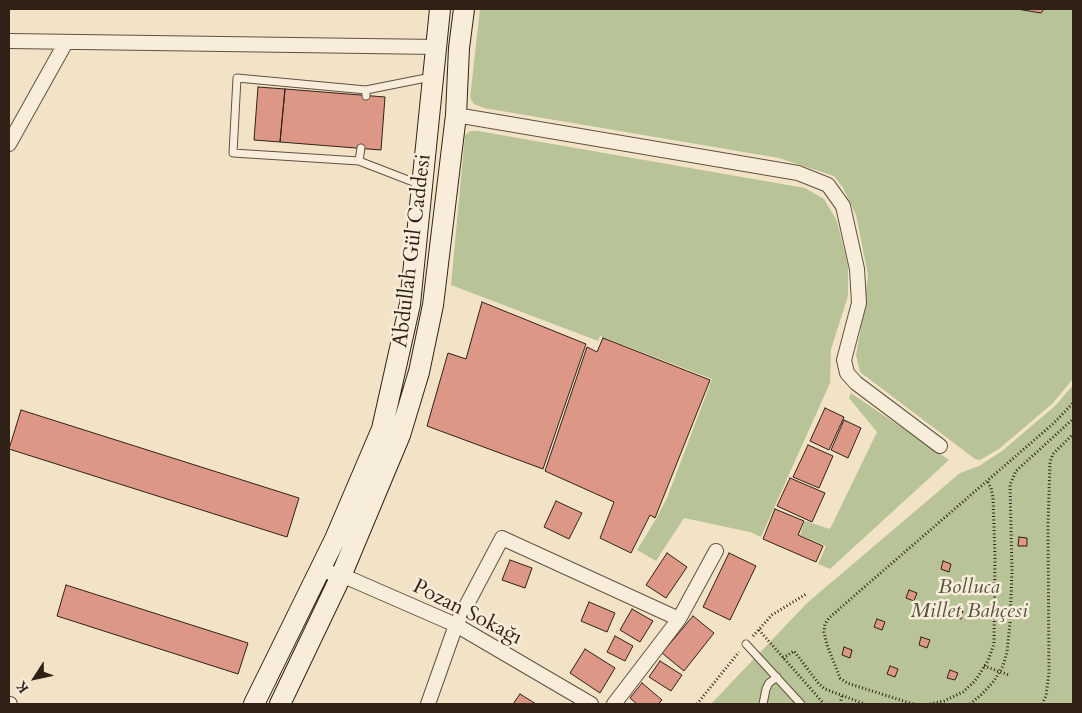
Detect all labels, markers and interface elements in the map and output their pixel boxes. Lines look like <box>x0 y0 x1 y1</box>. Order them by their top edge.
street label: Abdullah Gül Caddesi <box>389 153 437 349</box>
street label: Pozan Sokağı <box>408 575 526 651</box>
park label: Bolluca Millet Bahçesi <box>910 575 1028 625</box>
north arrow <box>10 653 60 703</box>
text: K <box>11 677 33 697</box>

